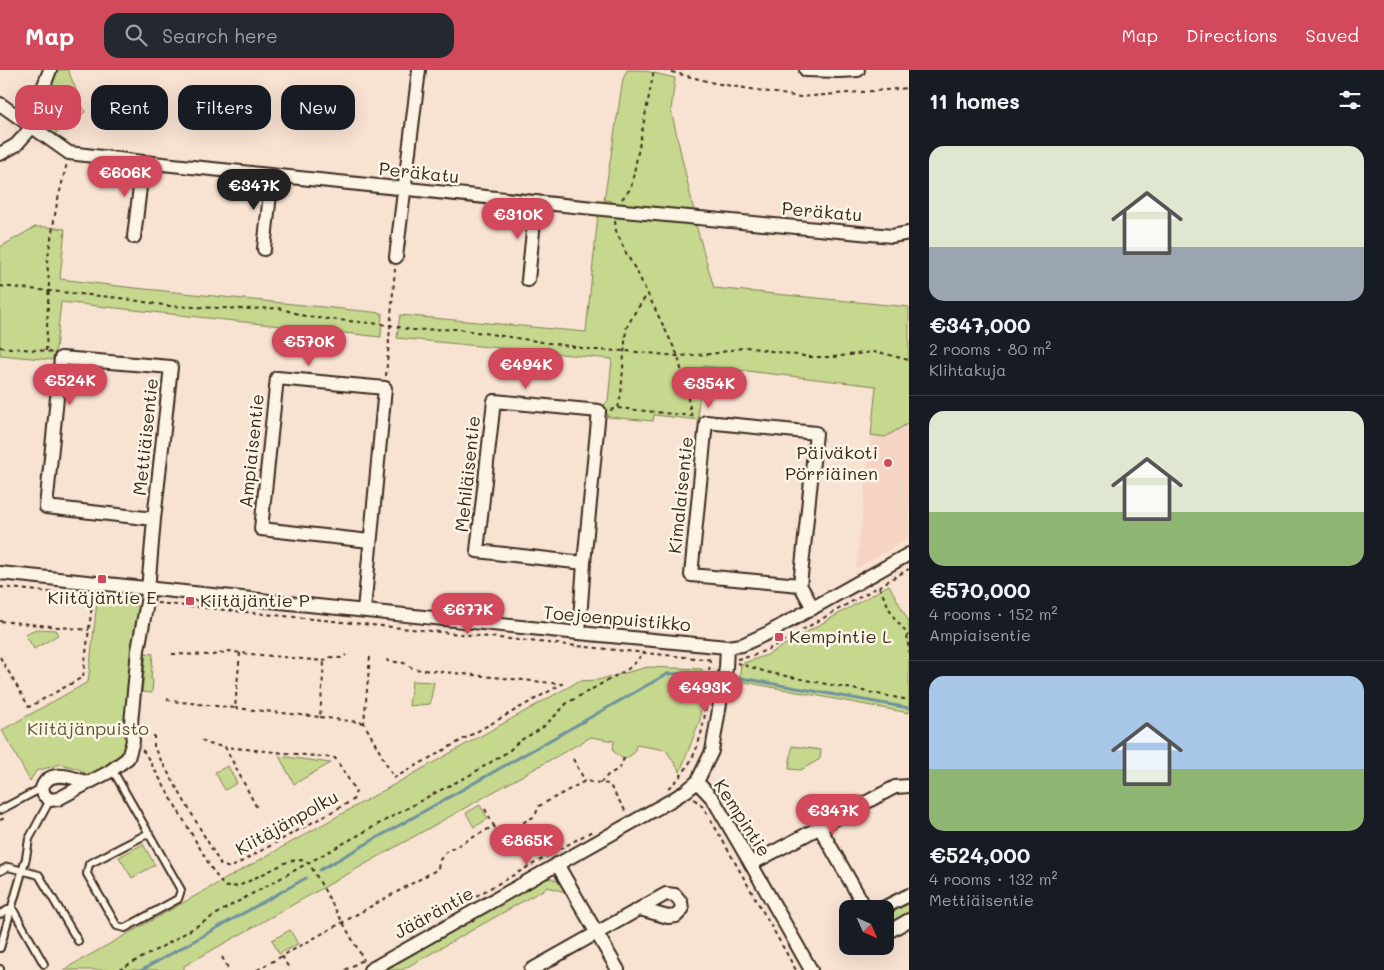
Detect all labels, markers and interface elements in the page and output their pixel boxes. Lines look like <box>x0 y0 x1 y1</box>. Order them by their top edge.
search box <box>104 13 454 58</box>
text: Map <box>25 20 74 51</box>
icon: search <box>122 21 150 49</box>
text: Search here <box>162 23 278 48</box>
text: Map <box>1121 23 1158 47</box>
text: Directions <box>1186 23 1278 47</box>
text: Saved <box>1306 23 1359 47</box>
chip: Buy <box>15 85 81 130</box>
chip: Rent <box>91 85 168 130</box>
chip: Filters <box>178 85 271 130</box>
chip: New <box>281 85 355 130</box>
icon: filters <box>1336 86 1364 114</box>
text: 11 homes <box>929 87 1020 114</box>
pin: €606K <box>90 156 160 198</box>
street label: Peräkatu <box>378 156 461 188</box>
text: €606K <box>98 161 152 182</box>
pin: €347K <box>219 168 289 211</box>
text: €347K <box>228 174 280 195</box>
icon: home <box>1102 178 1192 268</box>
street label: Peräkatu <box>781 196 863 226</box>
pin: €310K <box>483 198 553 240</box>
text: €310K <box>493 203 543 224</box>
text: €347,000 <box>929 311 1031 338</box>
pin: €570K <box>274 324 344 367</box>
text: €570K <box>283 330 335 351</box>
text: 2 rooms · 80 m² <box>929 338 1051 359</box>
pin: €494K <box>491 348 561 390</box>
text: €494K <box>499 353 553 374</box>
text: Klihtakuja <box>929 359 1006 380</box>
pin: €524K <box>35 364 105 406</box>
pin: €354K <box>674 366 744 409</box>
text: €524K <box>44 369 96 390</box>
text: €354K <box>683 372 735 393</box>
street label: Mettiäisentie <box>127 377 163 497</box>
street label: Ampiaisentie <box>233 393 269 509</box>
street label: Mehiläisentie <box>449 415 485 533</box>
street label: Kimalaisentie <box>662 435 698 555</box>
place label: Päiväkoti Pörriäinen <box>785 440 878 485</box>
icon: home <box>1102 444 1192 534</box>
marker: Päiväkoti Pörriäinen <box>882 457 894 469</box>
marker: Kiitäjäntie E <box>96 573 108 585</box>
text: €570,000 <box>929 576 1030 603</box>
place label: Kiitäjäntie E <box>48 585 156 609</box>
place label: Kiitäjäntie P <box>200 588 310 612</box>
pin: €677K <box>433 592 503 635</box>
marker: Kiitäjäntie P <box>184 595 196 607</box>
text: €677K <box>442 598 494 619</box>
street label: Toejoenpuistikko <box>542 600 692 636</box>
text: 4 rooms · 152 m² <box>929 603 1058 624</box>
place label: Kempintie L <box>789 624 892 648</box>
text: Ampiaisentie <box>929 624 1031 645</box>
marker: Kempintie L <box>773 631 785 643</box>
pin: €493K <box>670 670 740 713</box>
text: €493K <box>679 676 731 697</box>
icon: home <box>1102 709 1192 799</box>
park label: Kiitäjänpuisto <box>27 716 149 740</box>
street label: Kempintie <box>709 774 777 861</box>
street label: Kiitäjänpolku <box>231 784 342 860</box>
pin: €347K <box>798 794 868 836</box>
text: €347K <box>807 799 859 820</box>
pin: €865K <box>492 824 562 866</box>
text: €865K <box>501 829 553 850</box>
text: €524,000 <box>929 841 1030 868</box>
text: 4 rooms · 132 m² <box>929 868 1058 889</box>
street label: Jääräntie <box>390 881 477 944</box>
text: Mettiäisentie <box>929 889 1034 910</box>
north arrow <box>839 900 894 955</box>
map controls <box>839 900 894 955</box>

